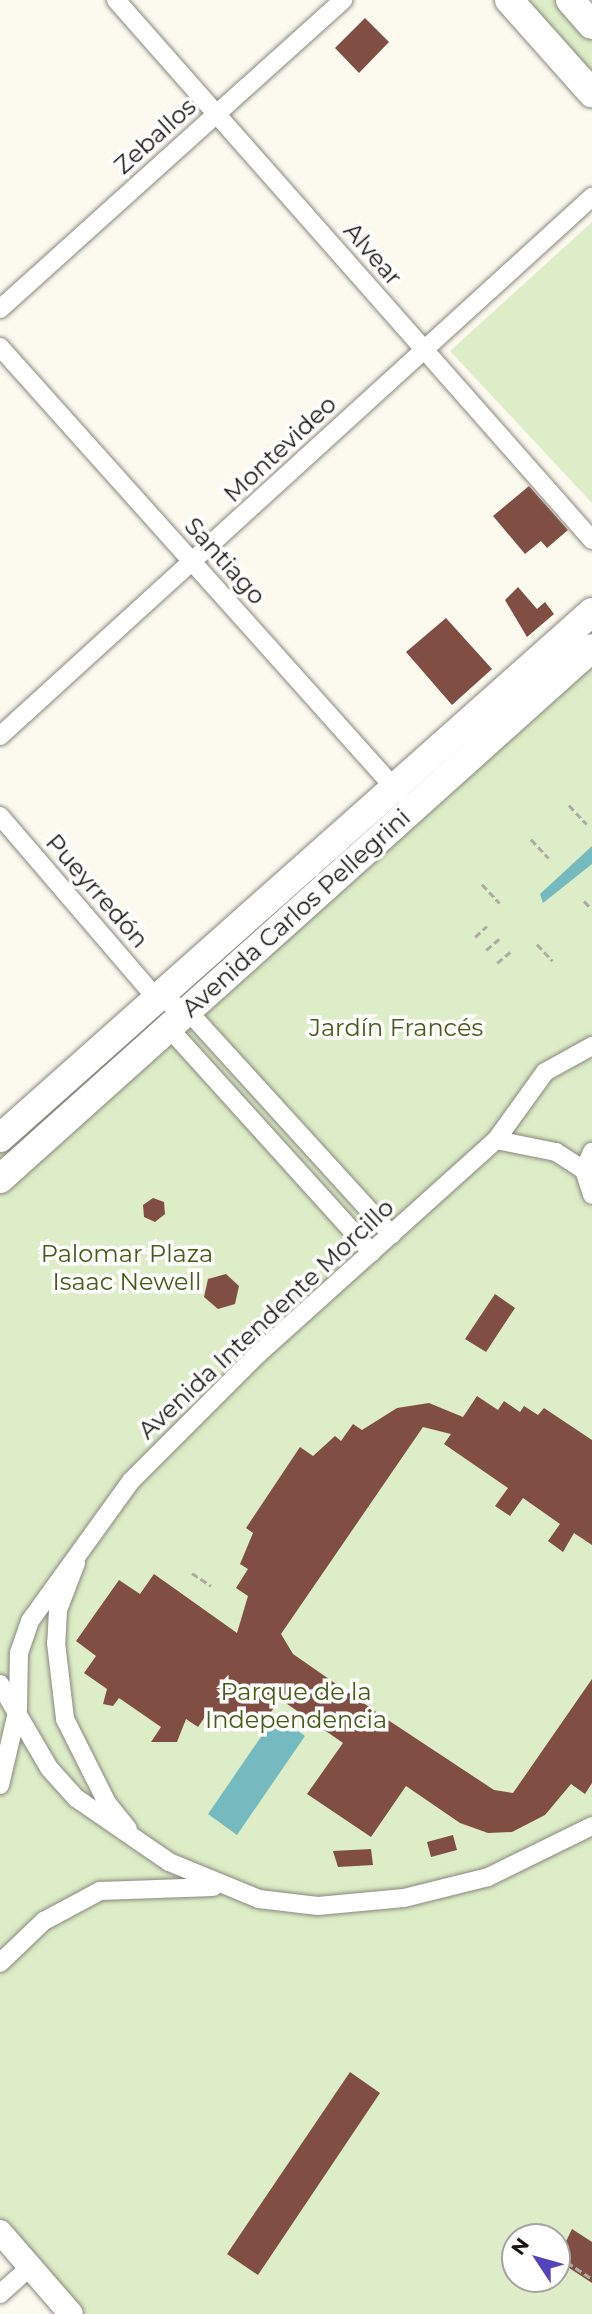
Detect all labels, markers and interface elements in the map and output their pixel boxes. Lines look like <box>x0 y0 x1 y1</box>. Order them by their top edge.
street label: Zeballos <box>108 92 202 180</box>
street label: Alvear <box>338 217 408 291</box>
street label: Montevideo <box>218 390 342 508</box>
street label: Santiago <box>179 512 271 610</box>
street label: Avenida Carlos Pellegrini <box>176 803 416 1023</box>
street label: Pueyrredón <box>40 828 154 954</box>
park label: Jardín Francés <box>309 1014 483 1042</box>
street label: Avenida Intendente Morcillo <box>132 1193 400 1445</box>
park label: Palomar Plaza Isaac Newell <box>41 1240 213 1296</box>
park label: Parque de la Independencia <box>205 1678 387 1734</box>
north arrow <box>501 2223 571 2293</box>
text: N <box>506 2234 534 2260</box>

